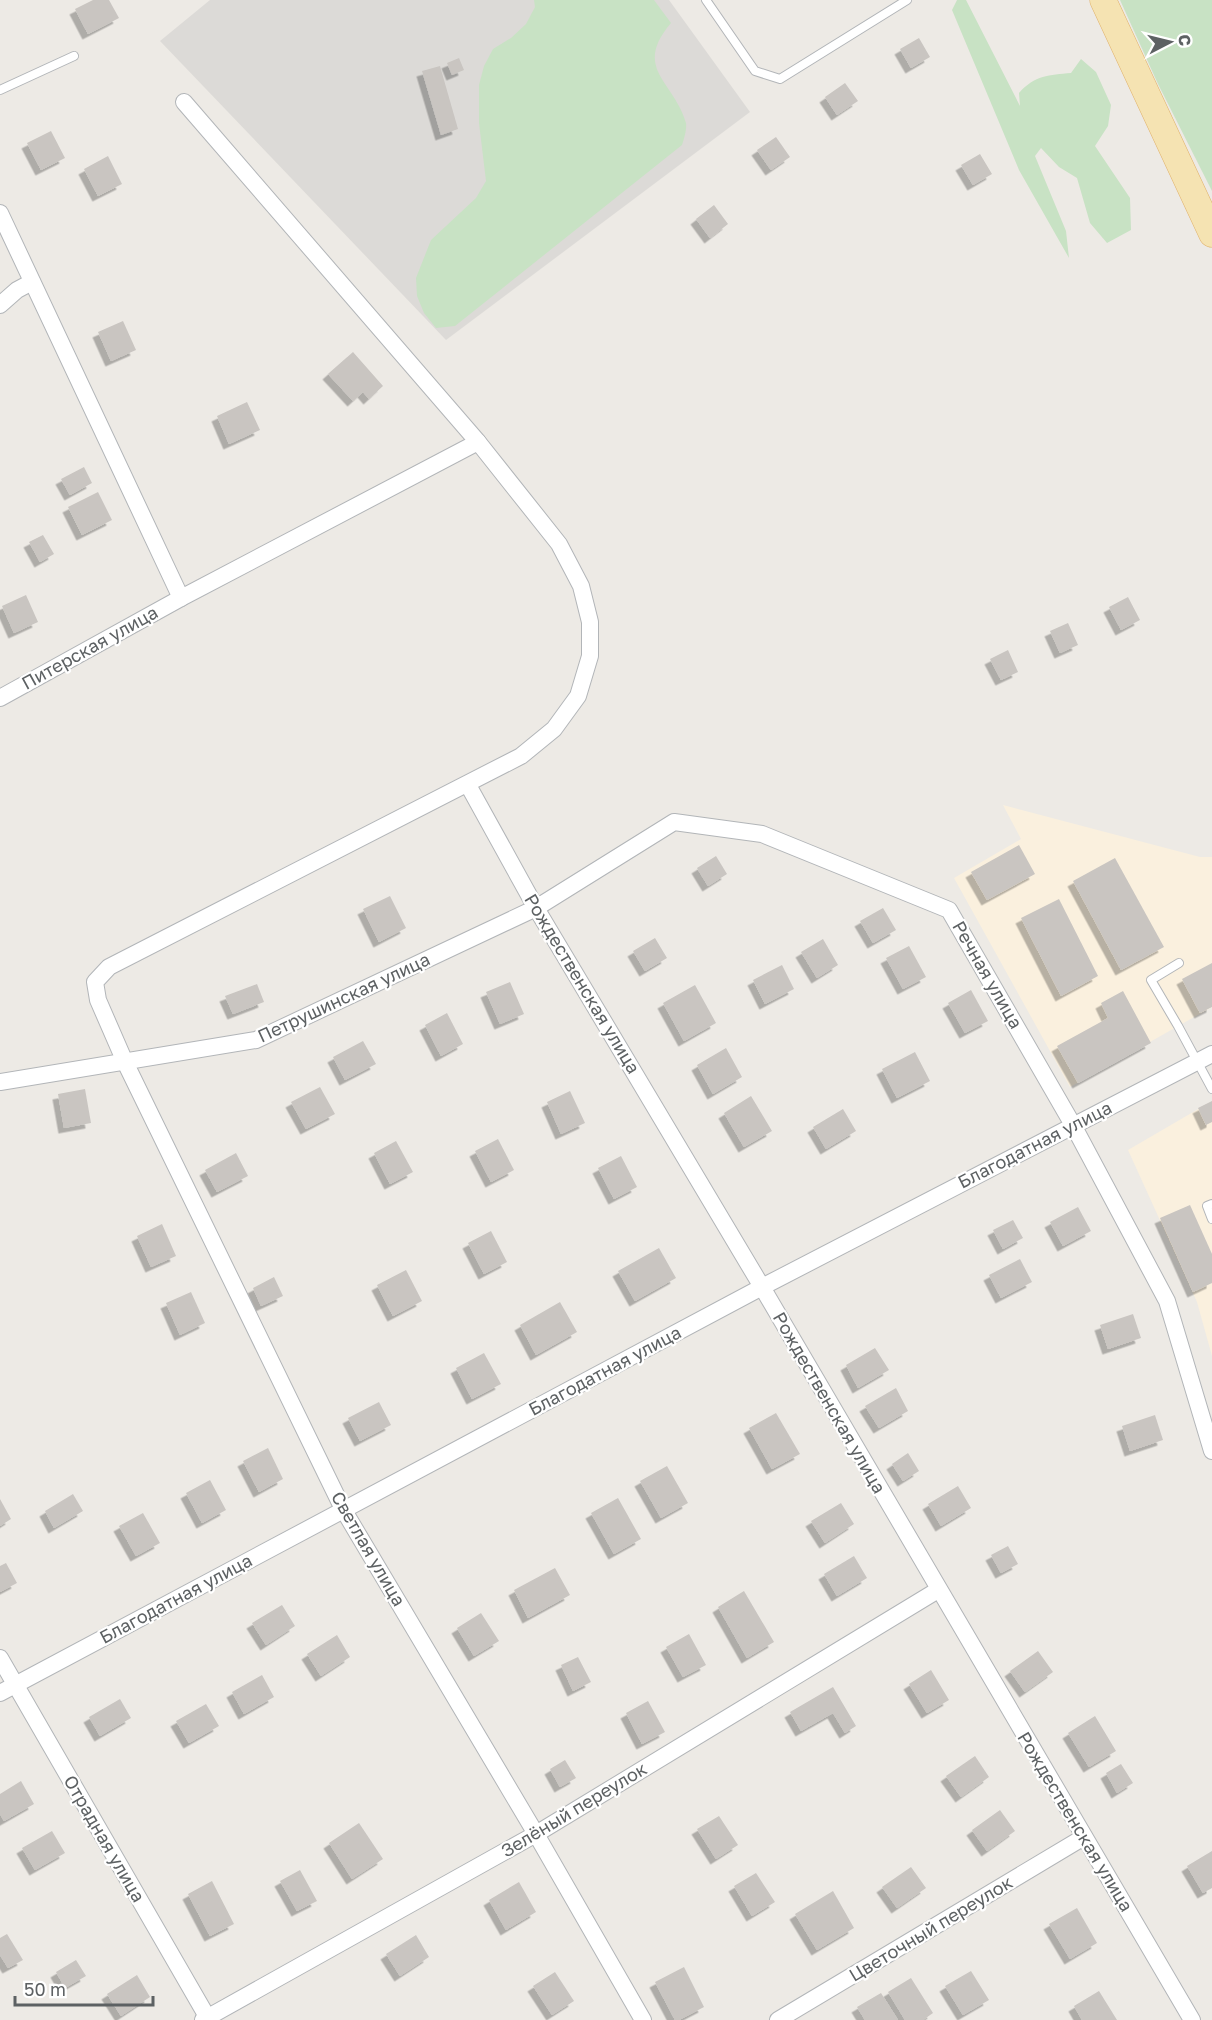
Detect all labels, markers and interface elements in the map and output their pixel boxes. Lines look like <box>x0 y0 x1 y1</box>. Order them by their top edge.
north arrow <box>1140 12 1200 72</box>
text: С <box>1174 33 1196 47</box>
street label: Питерская улица <box>18 601 161 694</box>
street label: Рождественская улица <box>520 890 645 1077</box>
street label: Речная улица <box>948 917 1028 1032</box>
street label: Петрушинская улица <box>254 947 433 1047</box>
street label: Благодатная улица <box>954 1096 1115 1192</box>
street label: Рождественская улица <box>769 1308 891 1497</box>
street label: Благодатная улица <box>524 1321 685 1420</box>
street label: Светлая улица <box>327 1487 411 1610</box>
street label: Благодатная улица <box>95 1549 256 1648</box>
street label: Рождественская улица <box>1013 1728 1138 1915</box>
street label: Зелёный переулок <box>497 1757 650 1861</box>
street label: Отрадная улица <box>60 1771 150 1906</box>
street label: Цветочный переулок <box>845 1871 1016 1986</box>
scale bar <box>15 1969 153 2007</box>
text: 50 m <box>24 1978 66 2000</box>

